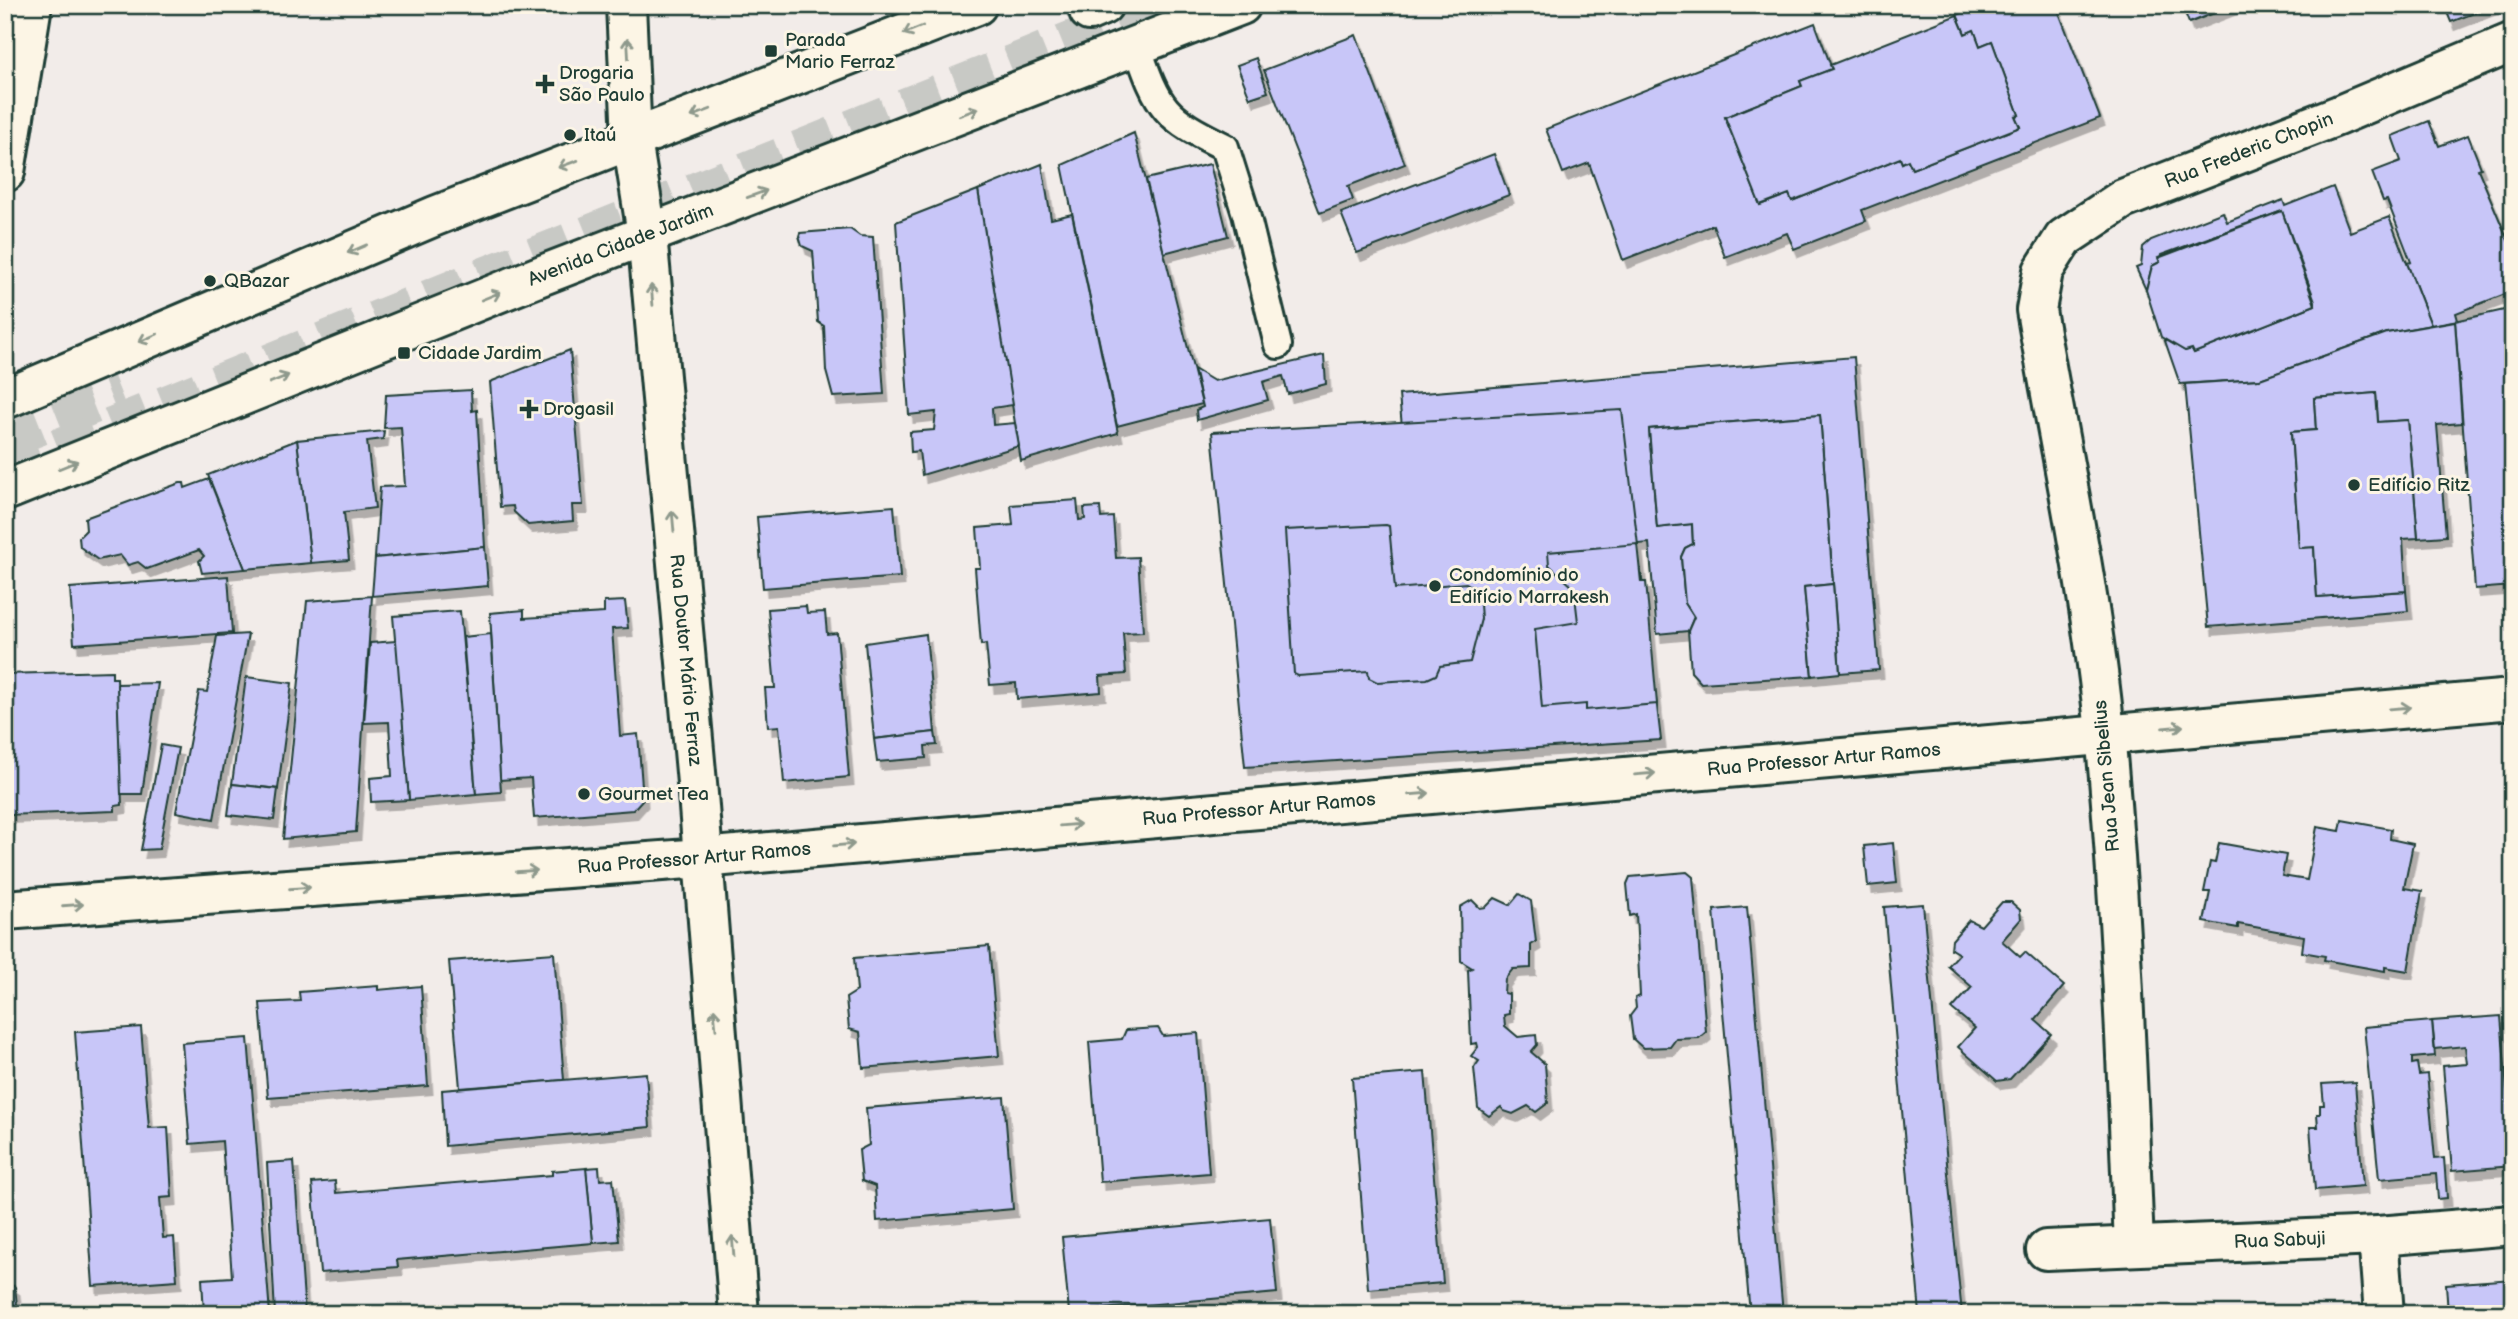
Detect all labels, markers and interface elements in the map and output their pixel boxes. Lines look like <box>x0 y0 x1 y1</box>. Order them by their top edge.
one-way arrow <box>903 25 924 38</box>
place label: Parada Mario Ferraz <box>785 29 895 74</box>
one-way arrow <box>621 37 634 60</box>
marker: Parada Mario Ferraz <box>763 43 779 59</box>
place label: Drogaria São Paulo <box>559 62 645 107</box>
marker: Drogaria São Paulo <box>537 76 553 92</box>
one-way arrow <box>958 104 979 117</box>
street label: Rua Frederic Chopin <box>2161 107 2336 193</box>
one-way arrow <box>691 108 713 121</box>
place label: Itaú <box>584 124 616 147</box>
marker: Itaú <box>562 127 578 143</box>
one-way arrow <box>558 159 580 171</box>
one-way arrow <box>745 187 767 199</box>
street label: Avenida Cidade Jardim <box>524 199 717 291</box>
one-way arrow <box>347 243 369 256</box>
place label: QBazar <box>224 270 290 293</box>
marker: QBazar <box>202 273 218 289</box>
one-way arrow <box>645 284 658 307</box>
one-way arrow <box>479 288 501 301</box>
one-way arrow <box>138 332 159 345</box>
place label: Cidade Jardim <box>418 342 542 365</box>
marker: Cidade Jardim <box>396 345 412 361</box>
one-way arrow <box>268 372 290 385</box>
place label: Drogasil <box>543 398 614 421</box>
marker: Drogasil <box>521 401 537 417</box>
one-way arrow <box>57 457 79 470</box>
place label: Edifício Ritz <box>2368 474 2470 497</box>
marker: Edifício Ritz <box>2346 477 2362 493</box>
one-way arrow <box>666 511 679 533</box>
street label: Rua Doutor Mário Ferraz <box>665 553 707 768</box>
place label: Condomínio do Edifício Marrakesh <box>1449 564 1609 609</box>
marker: Condomínio do Edifício Marrakesh <box>1427 578 1443 594</box>
street label: Rua Jean Sibelius <box>2089 699 2125 853</box>
one-way arrow <box>2388 701 2411 714</box>
one-way arrow <box>2161 720 2184 733</box>
street label: Rua Professor Artur Ramos <box>1706 738 1942 781</box>
one-way arrow <box>1634 767 1656 780</box>
place label: Gourmet Tea <box>598 783 709 806</box>
marker: Gourmet Tea <box>576 786 592 802</box>
street label: Rua Professor Artur Ramos <box>1141 787 1377 831</box>
one-way arrow <box>1407 787 1430 800</box>
one-way arrow <box>1058 818 1081 831</box>
street label: Rua Professor Artur Ramos <box>576 837 812 879</box>
one-way arrow <box>832 838 854 851</box>
one-way arrow <box>515 864 538 877</box>
one-way arrow <box>288 881 311 894</box>
one-way arrow <box>62 898 84 911</box>
one-way arrow <box>708 1008 721 1031</box>
street label: Rua Sabuji <box>2233 1227 2326 1254</box>
one-way arrow <box>726 1235 739 1257</box>

